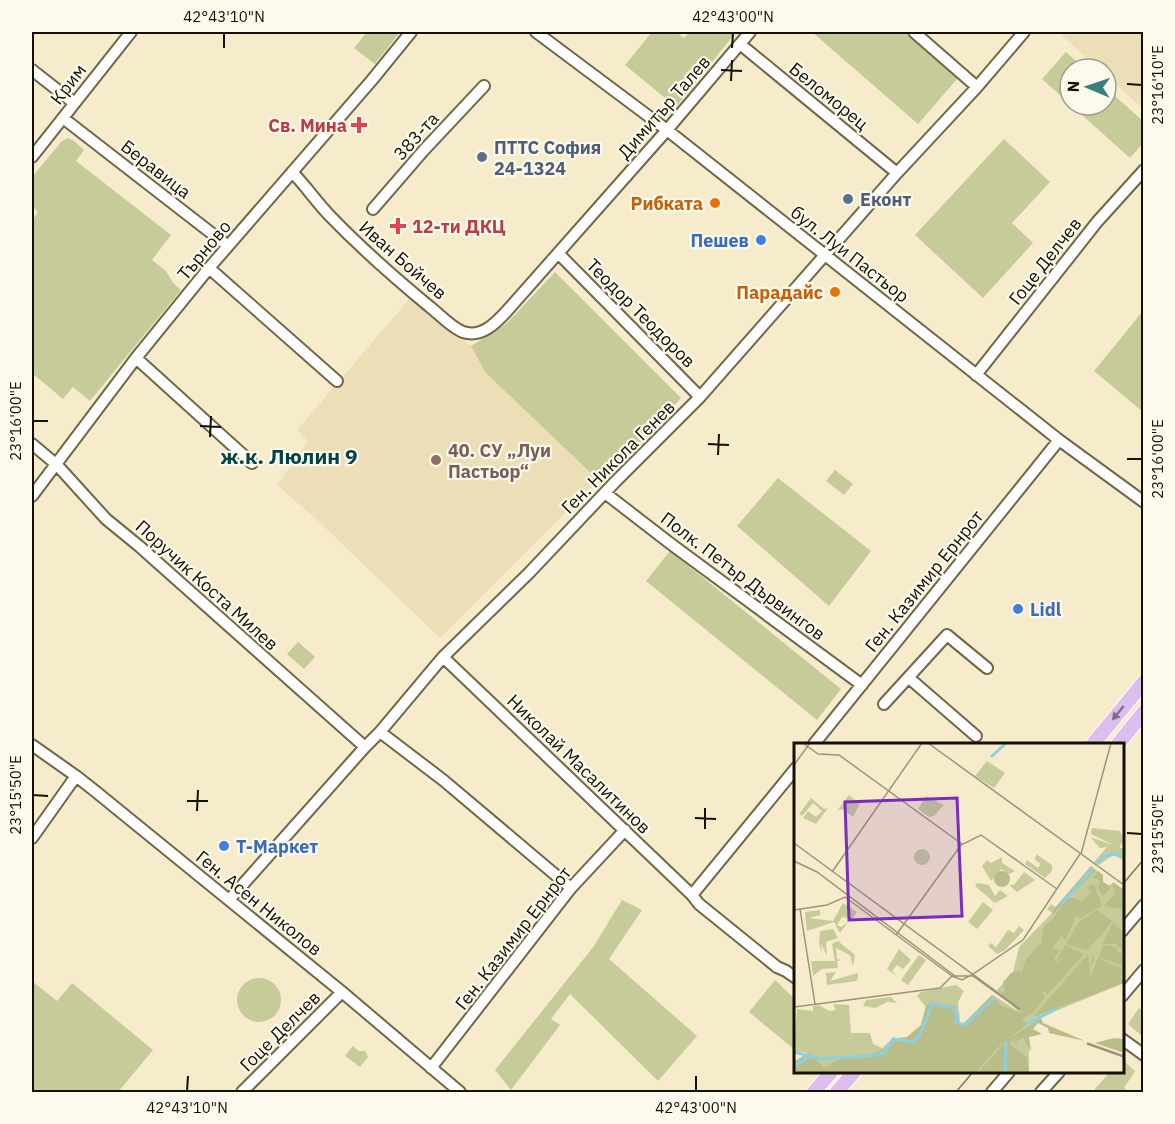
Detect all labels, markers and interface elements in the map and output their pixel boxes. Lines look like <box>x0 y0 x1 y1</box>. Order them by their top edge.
text: 42°43'10"N <box>183 7 265 26</box>
text: 42°43'00"N <box>692 7 774 26</box>
text: 23°16'10"E <box>1148 45 1167 125</box>
street label: Димитър Талев <box>613 51 715 163</box>
street label: Беломорец <box>785 57 873 135</box>
north arrow <box>1058 57 1118 117</box>
street label: Крим <box>45 59 91 109</box>
text: N <box>1063 80 1083 93</box>
street label: 383-та <box>388 107 444 165</box>
place label: Св. Мина <box>268 114 347 137</box>
marker: Св. Мина <box>352 118 366 132</box>
street label: Беравица <box>116 135 196 204</box>
place label: ПТТС София 24-1324 <box>494 136 601 180</box>
marker: ПТТС София 24-1324 <box>475 150 489 164</box>
place label: Еконт <box>860 188 912 211</box>
place label: Рибката <box>631 192 703 215</box>
marker: Еконт <box>841 192 855 206</box>
marker: Рибката <box>708 196 722 210</box>
street label: бул. Луи Пастьор <box>786 201 914 307</box>
street label: Гоце Делчев <box>1004 213 1086 309</box>
street label: Търново <box>172 215 236 285</box>
place label: 12-ти ДКЦ <box>412 215 506 238</box>
street label: Иван Бойчев <box>354 216 452 304</box>
marker: 12-ти ДКЦ <box>389 217 407 235</box>
place label: Пешев <box>690 229 749 252</box>
marker: Пешев <box>754 233 768 247</box>
street label: Теодор Теодоров <box>582 254 700 372</box>
place label: Парадайс <box>736 281 823 304</box>
marker: Парадайс <box>828 285 842 299</box>
text: 23°16'00"E <box>6 381 25 461</box>
street label: Ген. Никола Генев <box>556 395 680 519</box>
text: 23°16'00"E <box>1148 419 1167 499</box>
place label: 40. СУ „Луи Пастьор“ <box>448 439 551 483</box>
district label: ж.к. Люлин 9 <box>220 442 358 470</box>
marker: 40. СУ „Луи Пастьор“ <box>429 453 443 467</box>
street label: Ген. Казимир Ернрот <box>860 505 989 657</box>
street label: Полк. Петър Дървингов <box>656 507 830 645</box>
street label: Поручик Коста Милев <box>131 515 283 655</box>
place label: Lidl <box>1030 598 1062 621</box>
marker: Lidl <box>1011 602 1025 616</box>
street label: Николай Масалитинов <box>502 689 656 839</box>
one-way arrow <box>1112 705 1125 721</box>
inset map <box>794 743 1124 1073</box>
text: 23°15'50"E <box>6 755 25 835</box>
text: 23°15'50"E <box>1148 794 1167 874</box>
place label: Т-Маркет <box>236 835 318 858</box>
marker: Т-Маркет <box>217 839 231 853</box>
street label: Ген. Асен Николов <box>191 845 327 961</box>
street label: Ген. Казимир Ернрот <box>450 861 577 1014</box>
street label: Гоце Делчев <box>235 986 325 1076</box>
text: 42°43'10"N <box>146 1098 228 1117</box>
text: 42°43'00"N <box>655 1098 737 1117</box>

